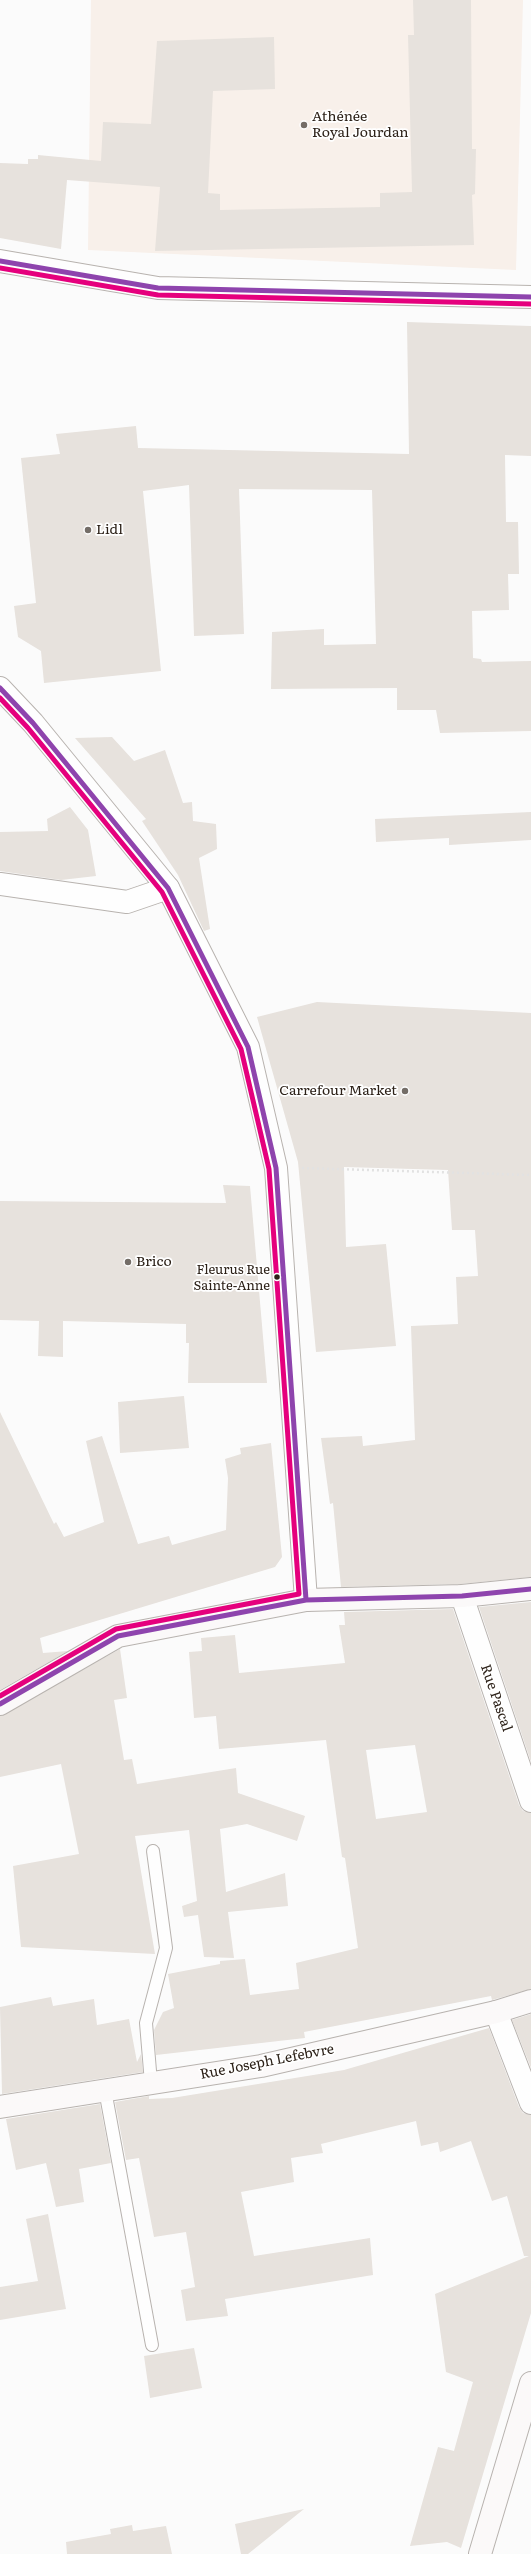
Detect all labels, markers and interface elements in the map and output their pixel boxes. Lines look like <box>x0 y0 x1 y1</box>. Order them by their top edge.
place label: Athénée Royal Jourdan <box>312 109 409 142</box>
marker: Athénée Royal Jourdan <box>299 120 309 130</box>
place label: Lidl <box>96 522 123 538</box>
marker: Lidl <box>83 525 93 535</box>
place label: Carrefour Market <box>279 1083 397 1099</box>
marker: Carrefour Market <box>400 1086 410 1096</box>
place label: Brico <box>136 1254 172 1270</box>
marker: Brico <box>123 1257 133 1267</box>
place label: Fleurus Rue Sainte-Anne <box>194 1262 270 1293</box>
marker: Fleurus Rue Sainte-Anne <box>272 1272 282 1282</box>
street label: Rue Pascal <box>477 1662 515 1734</box>
street label: Rue Joseph Lefebvre <box>199 2041 335 2083</box>

